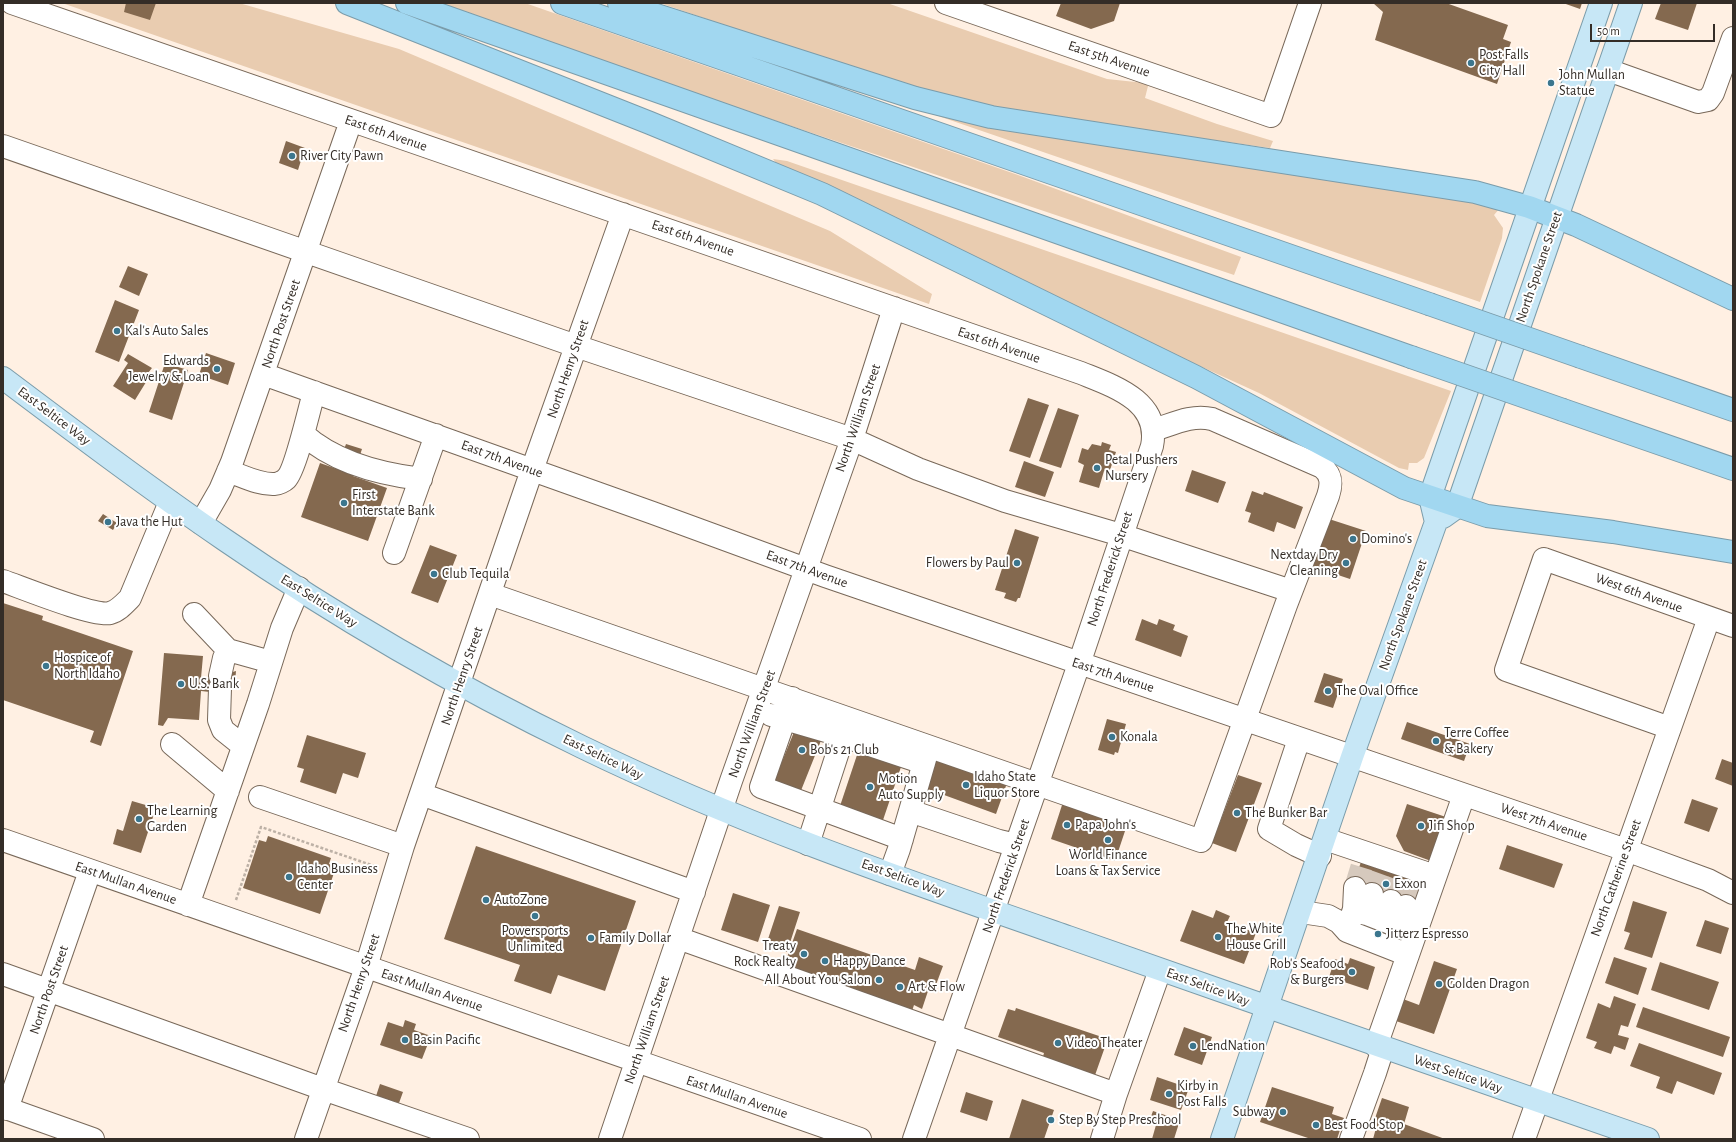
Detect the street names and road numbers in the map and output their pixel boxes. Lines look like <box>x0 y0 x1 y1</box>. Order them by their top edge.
street label: East 5th Avenue <box>1066 37 1152 81</box>
street label: East 6th Avenue <box>342 111 430 155</box>
street label: North Spokane Street <box>1512 209 1566 325</box>
street label: East 6th Avenue <box>649 216 737 260</box>
street label: North Post Street <box>258 277 304 371</box>
street label: North Henry Street <box>543 317 593 421</box>
street label: East 6th Avenue <box>955 323 1043 367</box>
street label: North William Street <box>832 362 884 474</box>
street label: East Seltice Way <box>14 383 94 449</box>
street label: East 7th Avenue <box>459 436 545 482</box>
street label: North Frederick Street <box>1084 509 1136 629</box>
street label: East 7th Avenue <box>764 546 850 592</box>
street label: North Spokane Street <box>1375 557 1431 673</box>
street label: West 6th Avenue <box>1593 569 1685 617</box>
street label: East Seltice Way <box>278 571 360 631</box>
street label: North Henry Street <box>437 624 487 728</box>
street label: East 7th Avenue <box>1070 654 1156 696</box>
street label: North William Street <box>725 668 779 780</box>
street label: East Seltice Way <box>560 730 646 784</box>
street label: West 7th Avenue <box>1498 799 1590 845</box>
street label: North Frederick Street <box>979 817 1033 935</box>
street label: North Catherine Street <box>1587 817 1645 939</box>
street label: East Seltice Way <box>859 855 947 901</box>
street label: East Mullan Avenue <box>73 858 179 908</box>
street label: North Henry Street <box>334 931 384 1035</box>
street label: North Post Street <box>26 943 72 1037</box>
street label: East Seltice Way <box>1164 964 1252 1010</box>
street label: East Mullan Avenue <box>379 965 485 1015</box>
street label: North William Street <box>621 974 673 1086</box>
street label: West Seltice Way <box>1412 1051 1504 1097</box>
street label: East Mullan Avenue <box>684 1072 790 1122</box>

